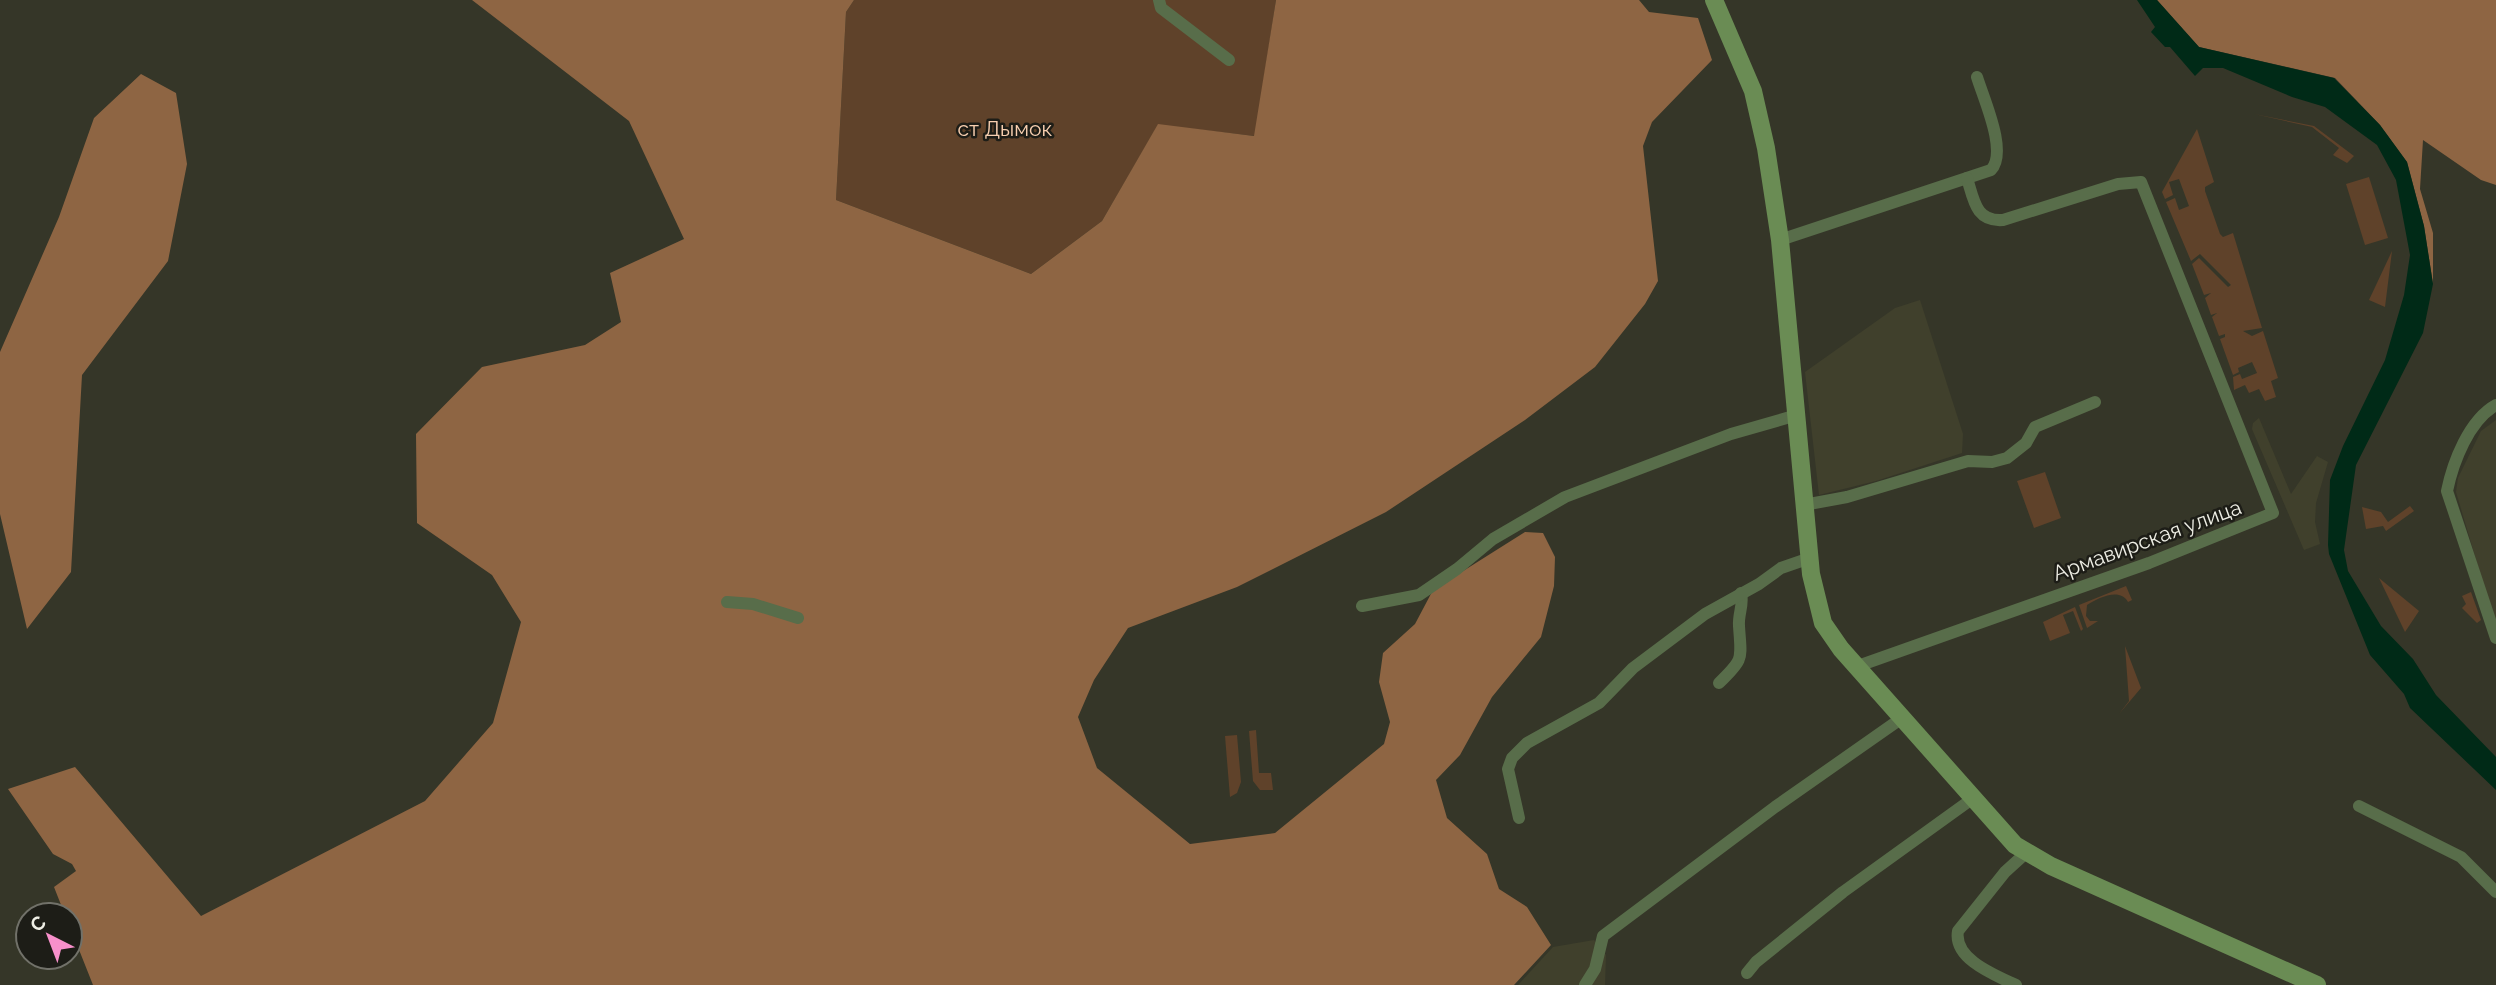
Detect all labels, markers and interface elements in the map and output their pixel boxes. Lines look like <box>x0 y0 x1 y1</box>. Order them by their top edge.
park label: ст Дымок <box>957 116 1053 141</box>
street label: Армавирская улица <box>2049 494 2245 586</box>
north arrow <box>14 901 84 971</box>
text: С <box>25 911 50 936</box>

